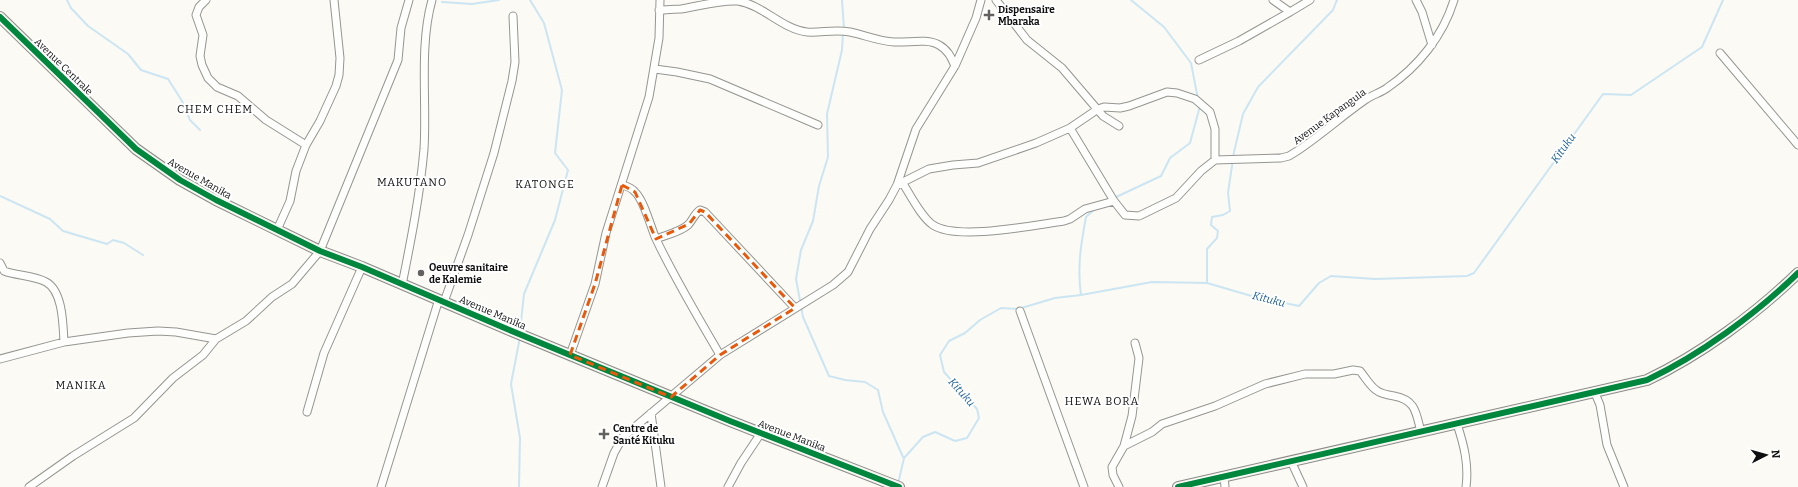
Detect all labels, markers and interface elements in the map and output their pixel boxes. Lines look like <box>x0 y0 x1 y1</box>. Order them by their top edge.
place label: Dispensaire Mbaraka <box>998 4 1055 28</box>
marker: Dispensaire Mbaraka <box>983 9 995 21</box>
street label: Avenue Centrale <box>32 36 95 98</box>
street label: Avenue Kapangula <box>1291 86 1369 147</box>
district label: CHEM CHEM <box>177 103 253 116</box>
water label: Kituku <box>1548 131 1578 166</box>
street label: Avenue Manika <box>166 156 234 202</box>
district label: MAKUTANO <box>377 176 447 189</box>
district label: KATONGE <box>515 178 575 191</box>
place label: Oeuvre sanitaire de Kalemie <box>429 262 508 286</box>
marker: Oeuvre sanitaire de Kalemie <box>416 268 426 278</box>
water label: Kituku <box>1251 289 1287 310</box>
street label: Avenue Manika <box>457 293 528 333</box>
water label: Kituku <box>946 376 978 409</box>
district label: MANIKA <box>56 379 106 392</box>
district label: HEWA BORA <box>1065 395 1139 408</box>
street label: Avenue Manika <box>756 418 828 455</box>
place label: Centre de Santé Kituku <box>613 423 675 447</box>
marker: Centre de Santé Kituku <box>598 428 610 440</box>
north arrow <box>1746 435 1786 475</box>
text: N <box>1769 449 1782 459</box>

